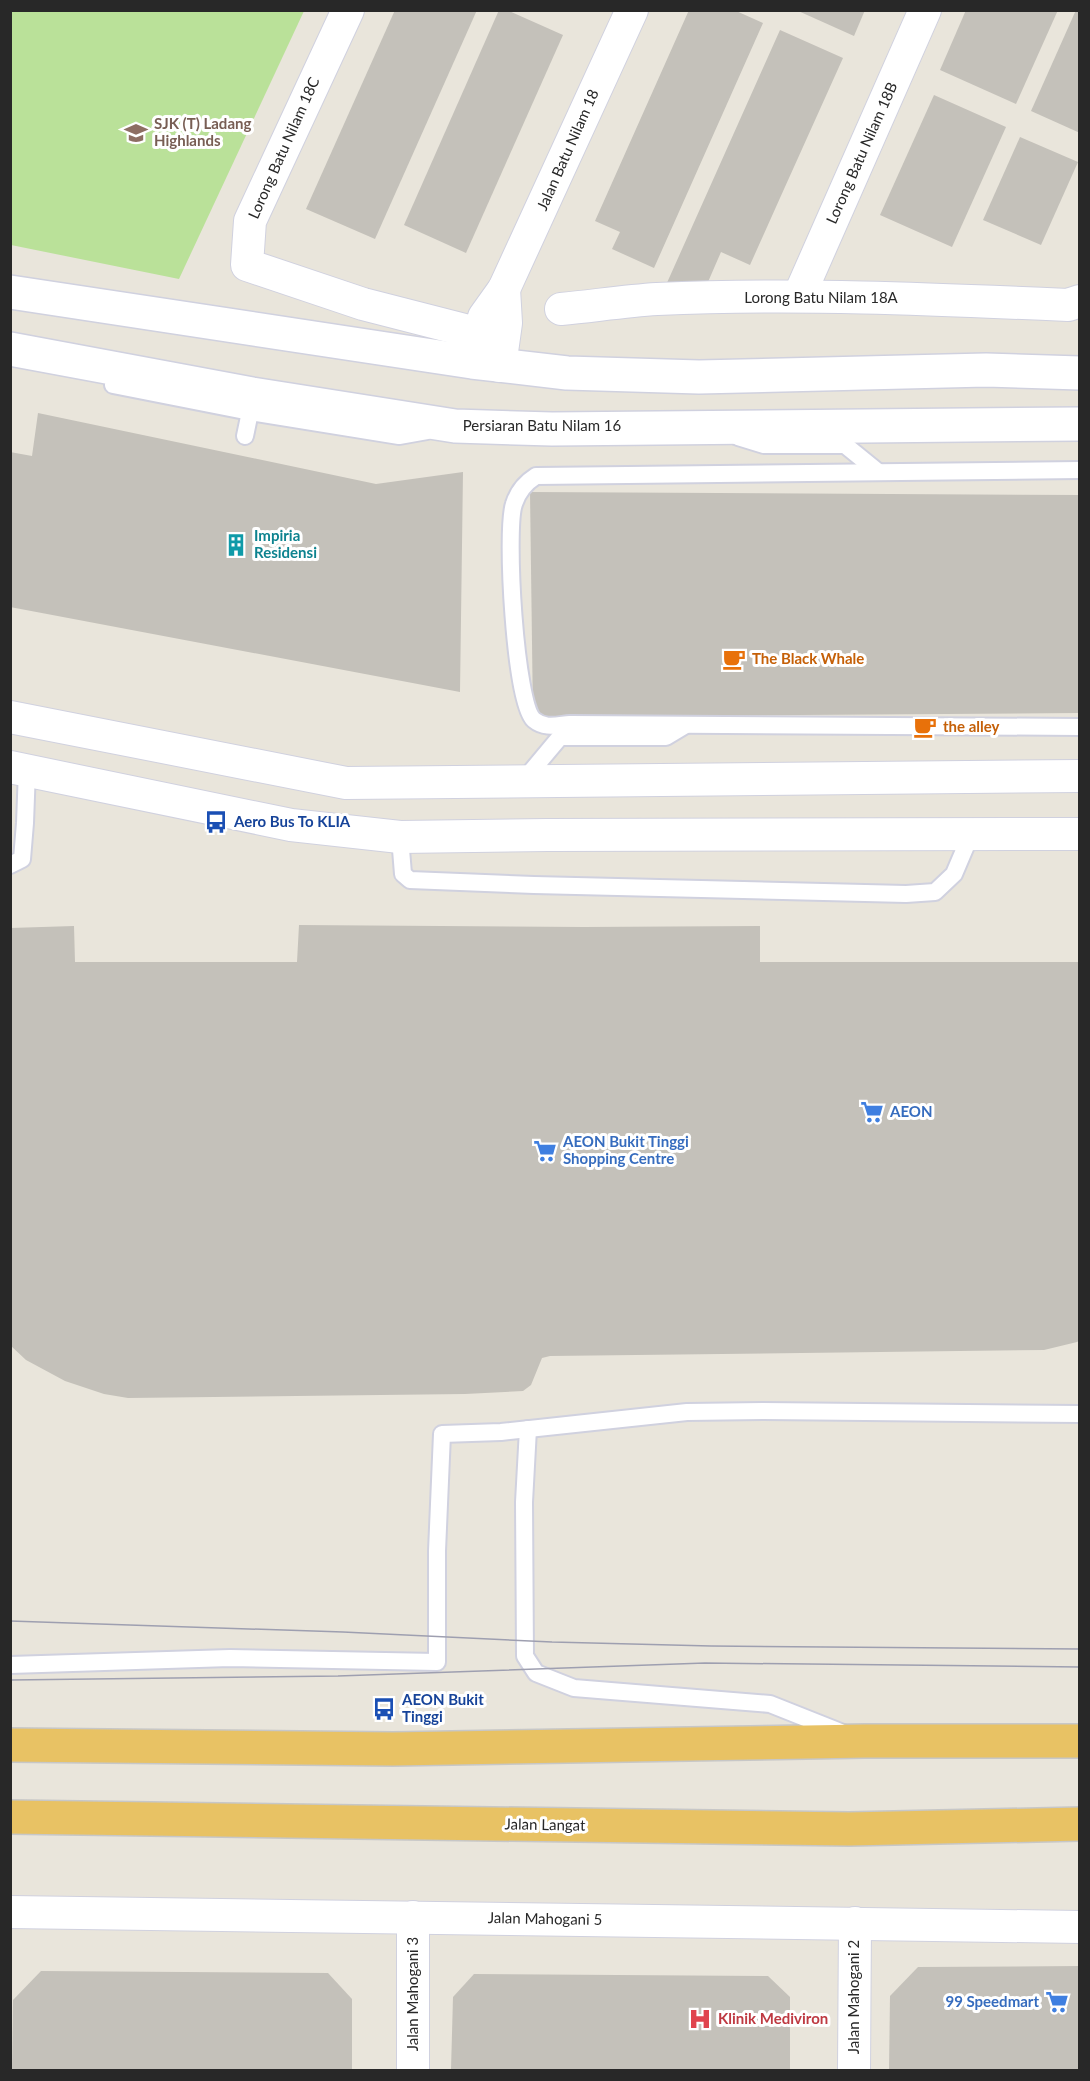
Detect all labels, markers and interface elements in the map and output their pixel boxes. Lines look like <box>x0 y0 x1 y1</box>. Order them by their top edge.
street label: Lorong Batu Nilam 18C <box>244 74 322 221</box>
street label: Lorong Batu Nilam 18B <box>822 79 900 226</box>
street label: Jalan Batu Nilam 18 <box>532 86 602 213</box>
place label: SJK (T) Ladang Highlands <box>154 114 251 149</box>
school or university icon: SJK (T) Ladang Highlands <box>123 120 149 146</box>
street label: Lorong Batu Nilam 18A <box>744 288 899 306</box>
street label: Persiaran Batu Nilam 16 <box>463 416 622 434</box>
place label: Impiria Residensi <box>254 526 317 561</box>
building icon: Impiria Residensi <box>223 532 249 558</box>
cafe icon: The Black Whale <box>721 646 747 672</box>
place label: The Black Whale <box>752 649 864 667</box>
cafe icon: the alley <box>912 714 938 740</box>
place label: the alley <box>943 717 1000 735</box>
bus stop icon: Aero Bus To KLIA <box>203 809 229 835</box>
place label: Aero Bus To KLIA <box>233 812 351 830</box>
supermarket icon: AEON <box>859 1099 885 1125</box>
place label: AEON <box>889 1102 933 1120</box>
place label: AEON Bukit Tinggi Shopping Centre <box>562 1132 689 1167</box>
supermarket icon: AEON Bukit Tinggi Shopping Centre <box>532 1138 558 1164</box>
place label: AEON Bukit Tinggi <box>401 1690 484 1725</box>
bus stop icon: AEON Bukit Tinggi <box>371 1696 397 1722</box>
street label: Jalan Langat <box>504 1814 586 1834</box>
street label: Jalan Mahogani 5 <box>488 1908 602 1928</box>
street label: Jalan Mahogani 3 <box>403 1937 421 2051</box>
street label: Jalan Mahogani 2 <box>844 1940 862 2054</box>
supermarket icon: 99 Speedmart <box>1044 1989 1070 2015</box>
place label: 99 Speedmart <box>945 1992 1039 2010</box>
hospital icon: Klinik Mediviron <box>687 2006 713 2032</box>
place label: Klinik Mediviron <box>718 2009 828 2027</box>

